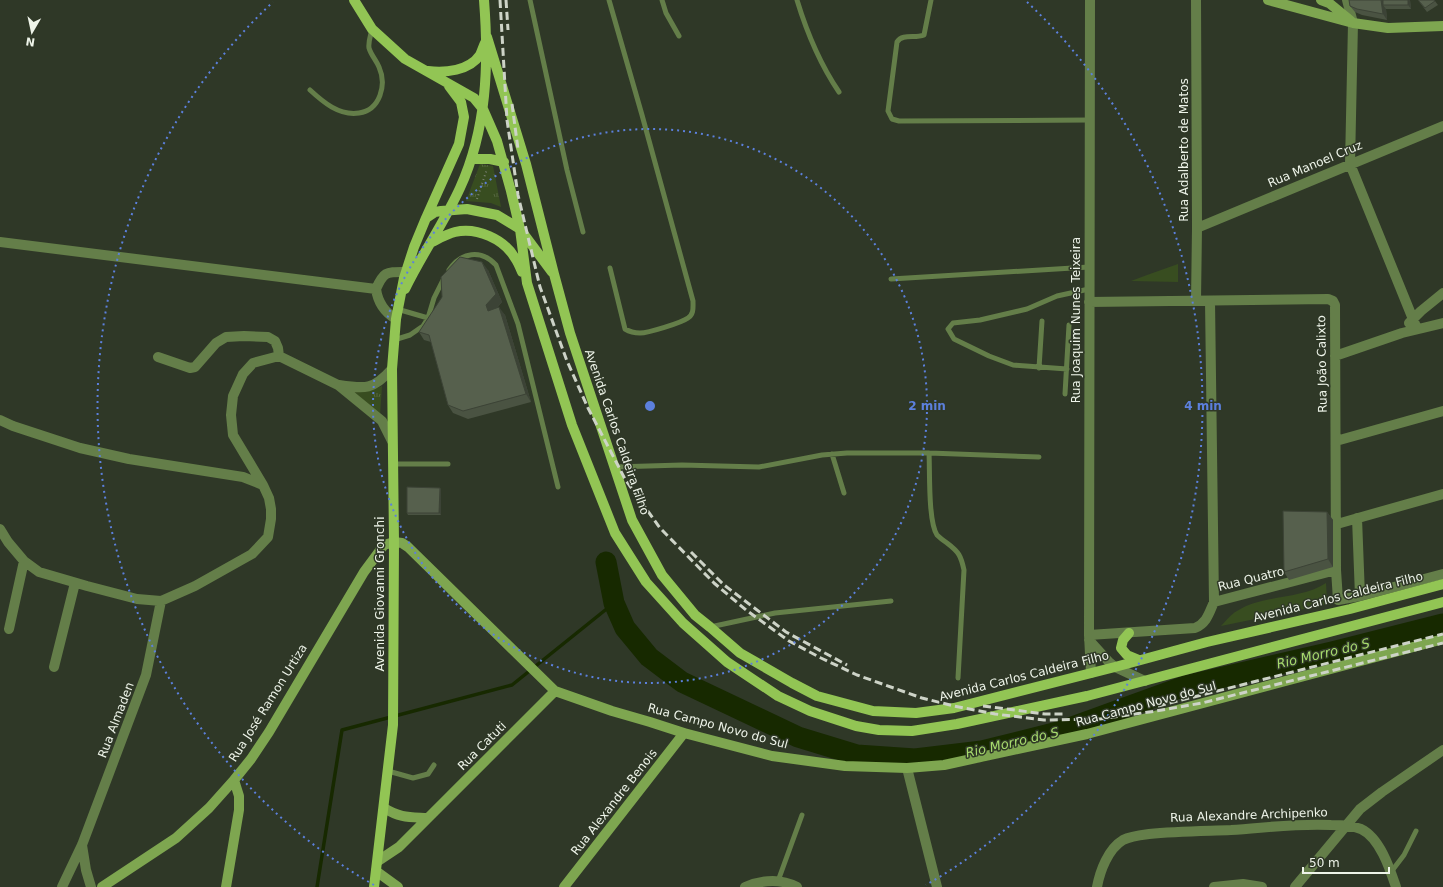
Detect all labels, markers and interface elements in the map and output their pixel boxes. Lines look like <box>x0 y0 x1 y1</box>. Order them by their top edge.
north arrow <box>12 12 52 52</box>
text: N <box>25 34 36 49</box>
street label: Rua Adalberto de Matos <box>1177 78 1191 222</box>
street label: Rua Manoel Cruz <box>1266 138 1364 190</box>
street label: Rua Joaquim Nunes Teixeira <box>1069 237 1083 403</box>
street label: Rua João Calixto <box>1314 315 1330 413</box>
street label: Avenida Carlos Caldeira Filho <box>582 347 652 517</box>
centre of rings <box>643 399 657 413</box>
text: 2 min <box>908 399 946 413</box>
text: 4 min <box>1184 399 1222 413</box>
street label: Avenida Giovanni Gronchi <box>373 517 387 671</box>
street label: Rua Quatro <box>1216 564 1286 594</box>
street label: Avenida Carlos Caldeira Filho <box>1252 569 1424 625</box>
water label: Rio Morro do S <box>1275 635 1371 672</box>
street label: Rua José Ramon Urtiza <box>226 642 310 764</box>
street label: Avenida Carlos Caldeira Filho <box>938 648 1110 704</box>
street label: Rua Campo Novo do Sul <box>1074 679 1218 729</box>
street label: Rua Almaden <box>95 680 137 760</box>
street label: Rua Campo Novo do Sul <box>646 701 790 751</box>
street label: Rua Catuti <box>455 719 509 773</box>
water label: Rio Morro do S <box>964 724 1060 761</box>
street label: Rua Alexandre Benois <box>568 746 660 858</box>
street label: Rua Alexandre Archipenko <box>1170 805 1328 825</box>
scale bar <box>1303 849 1389 875</box>
text: 50 m <box>1309 856 1340 870</box>

